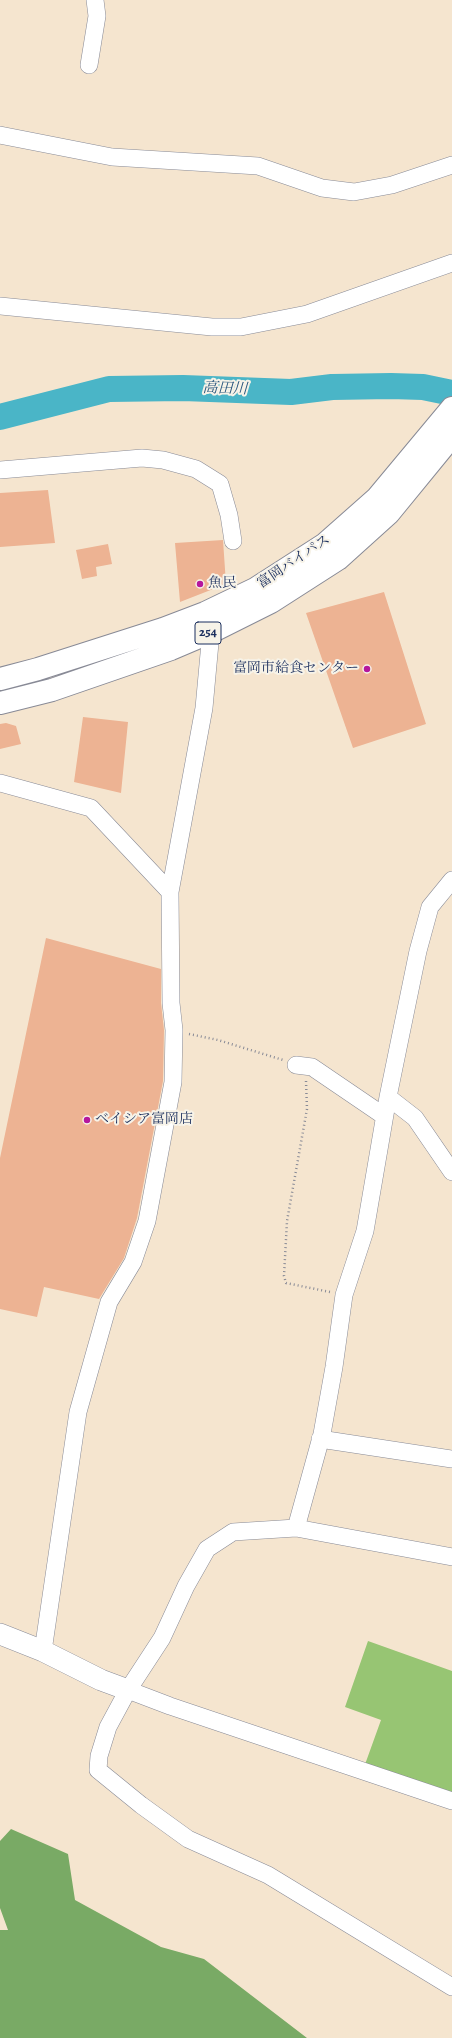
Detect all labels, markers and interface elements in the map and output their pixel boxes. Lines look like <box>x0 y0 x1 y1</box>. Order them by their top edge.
water label: 高田川 <box>202 379 248 399</box>
street label: 富岡バイパス <box>254 532 334 592</box>
place label: 魚民 <box>208 576 236 592</box>
marker: 魚民 <box>195 579 205 589</box>
road number: 254 <box>195 622 221 644</box>
place label: 富岡市給食センター <box>233 661 359 677</box>
marker: 富岡市給食センター <box>362 664 372 674</box>
place label: ベイシア富岡店 <box>95 1112 193 1128</box>
marker: ベイシア富岡店 <box>82 1115 92 1125</box>

